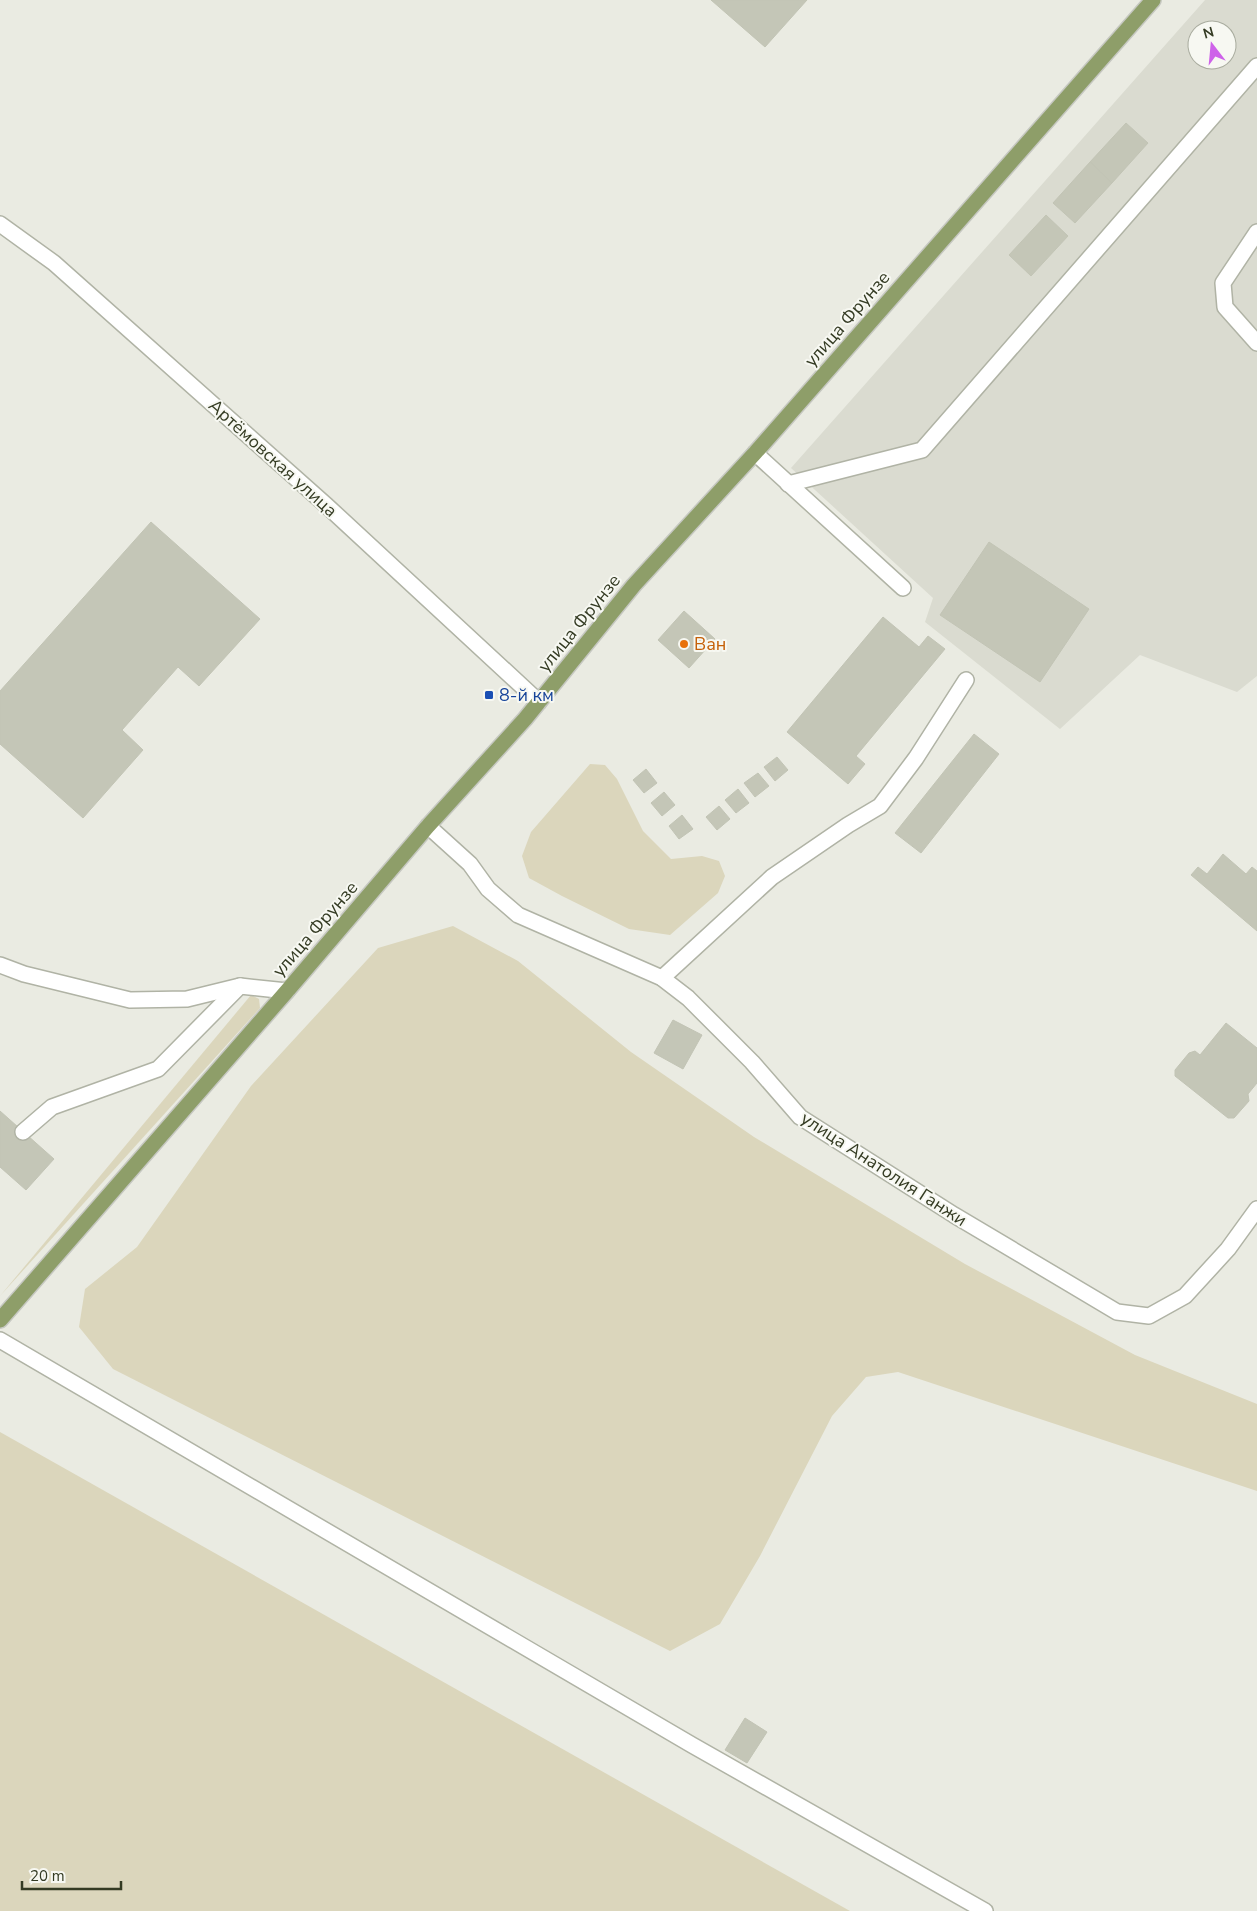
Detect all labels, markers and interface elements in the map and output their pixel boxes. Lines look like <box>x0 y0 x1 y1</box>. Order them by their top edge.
north arrow <box>1187 20 1237 70</box>
text: N <box>1201 22 1216 44</box>
street label: улица Фрунзе <box>799 266 895 372</box>
street label: Артёмовская улица <box>203 394 343 522</box>
street label: улица Фрунзе <box>532 569 626 677</box>
place label: Ван <box>694 632 726 656</box>
marker: Ван <box>678 638 690 650</box>
place label: 8-й км <box>499 683 554 707</box>
marker: 8-й км <box>483 689 495 701</box>
street label: улица Фрунзе <box>267 876 363 982</box>
street label: улица Анатолия Ганжи <box>796 1106 972 1232</box>
scale bar <box>22 1858 121 1890</box>
text: 20 m <box>30 1866 65 1886</box>

